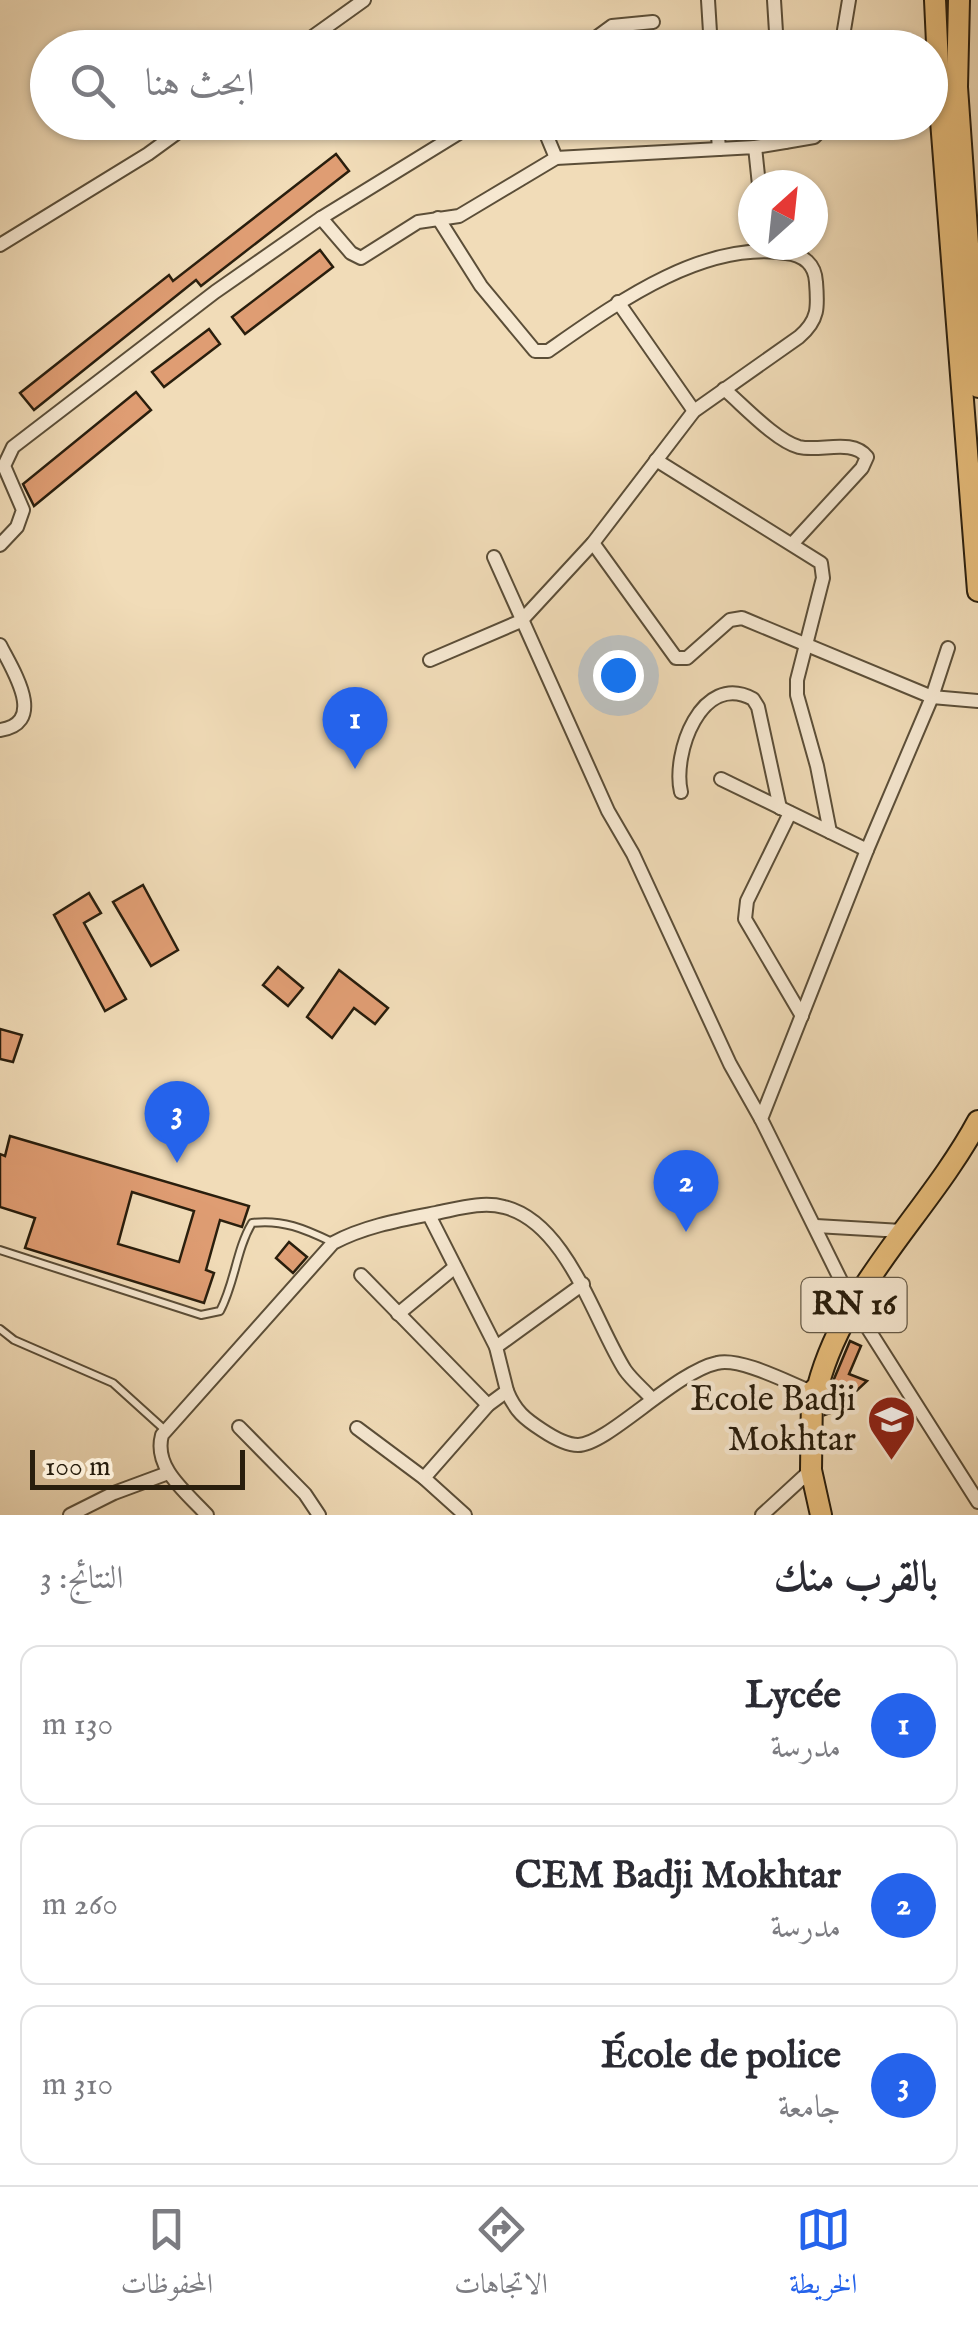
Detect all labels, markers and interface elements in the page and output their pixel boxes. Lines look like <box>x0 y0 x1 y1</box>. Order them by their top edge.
search box <box>30 30 948 140</box>
icon: search <box>65 58 120 113</box>
text: ابحث هنا <box>145 61 255 109</box>
north arrow <box>738 170 828 260</box>
your location <box>593 650 644 701</box>
pin: 1 <box>322 686 388 769</box>
pin: 3 <box>144 1080 210 1163</box>
pin: 2 <box>654 1150 718 1232</box>
road number: RN 16 <box>802 1278 906 1332</box>
place label: Ecole Badji Mokhtar <box>690 1378 856 1463</box>
school or university icon: Ecole Badji Mokhtar <box>865 1394 917 1462</box>
scale bar <box>30 1445 245 1490</box>
text: 100 m <box>45 1450 111 1485</box>
text: بالقرب منك <box>774 1552 938 1605</box>
text: النتائج: 3 <box>40 1559 124 1600</box>
text: Lycée <box>745 1673 841 1721</box>
text: 130 m <box>42 1705 113 1746</box>
text: 1 <box>898 1705 909 1746</box>
text: مدرسة <box>770 1728 841 1769</box>
text: CEM Badji Mokhtar <box>515 1853 841 1901</box>
text: 260 m <box>42 1885 118 1926</box>
text: 2 <box>896 1885 911 1926</box>
text: مدرسة <box>770 1908 841 1949</box>
text: École de police <box>601 2033 841 2081</box>
text: 310 m <box>42 2065 113 2106</box>
text: 3 <box>898 2065 909 2106</box>
text: جامعة <box>778 2088 841 2129</box>
tab: المحفوظات <box>121 2202 213 2311</box>
tab: الاتجاهات <box>454 2202 548 2311</box>
tab: الخريطة <box>789 2202 857 2311</box>

